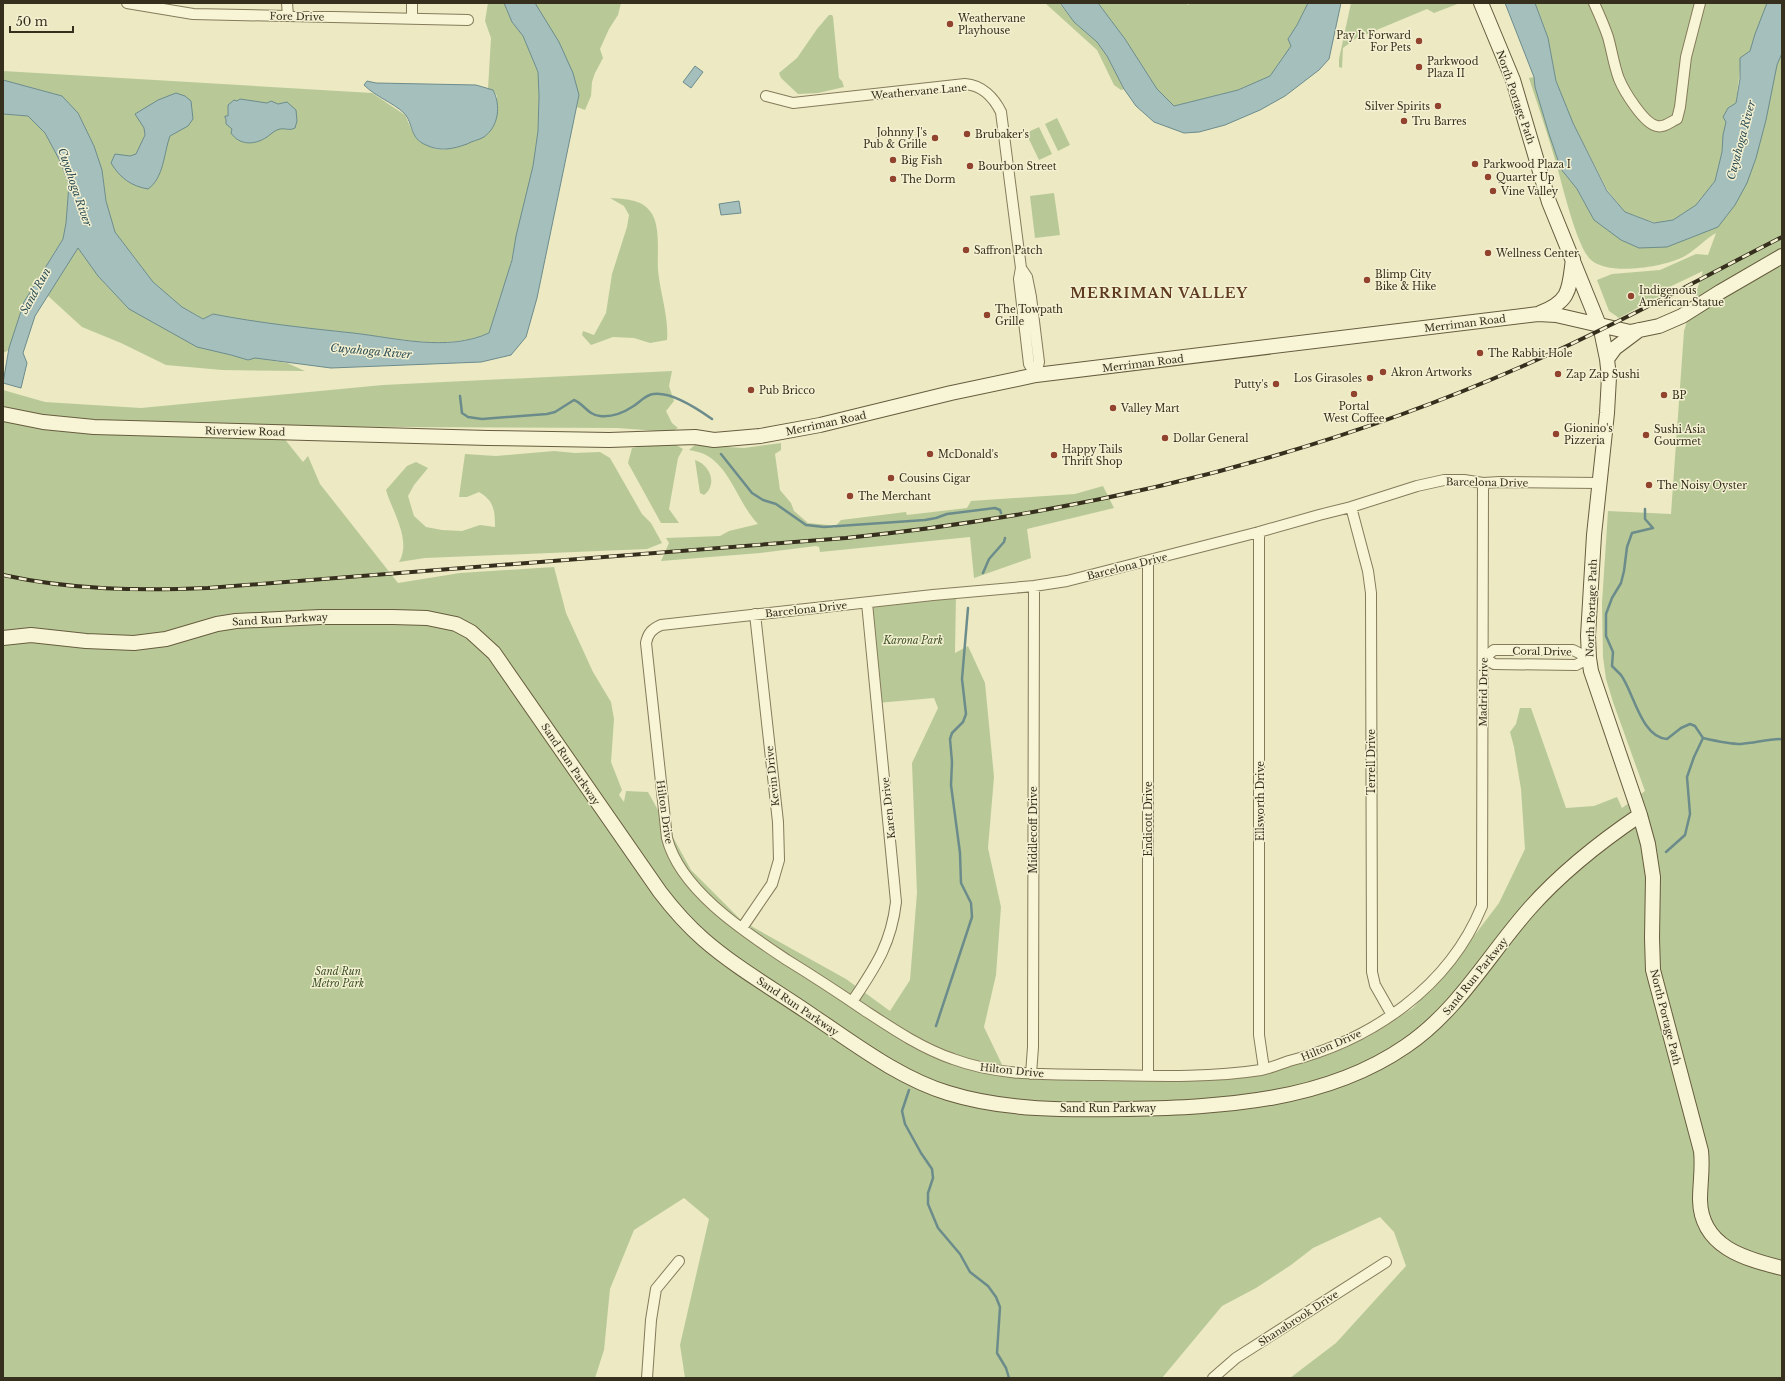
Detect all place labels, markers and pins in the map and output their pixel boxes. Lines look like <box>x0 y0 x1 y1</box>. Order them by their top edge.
place label: Weathervane Playhouse <box>957 12 1026 37</box>
marker: Weathervane Playhouse <box>945 19 955 29</box>
place label: Pay It Forward For Pets <box>1336 29 1411 54</box>
marker: Pay It Forward For Pets <box>1414 36 1424 46</box>
place label: Parkwood Plaza II <box>1427 55 1479 80</box>
marker: Parkwood Plaza II <box>1414 62 1424 72</box>
place label: Silver Spirits <box>1365 100 1430 113</box>
marker: Silver Spirits <box>1433 101 1443 111</box>
place label: Tru Barres <box>1412 115 1467 128</box>
marker: Tru Barres <box>1399 116 1409 126</box>
place label: Johnny J's Pub & Grille <box>863 126 927 151</box>
place label: Brubaker's <box>975 128 1030 141</box>
marker: Brubaker's <box>962 129 972 139</box>
marker: Johnny J's Pub & Grille <box>930 133 940 143</box>
place label: Big Fish <box>901 154 942 167</box>
marker: Big Fish <box>888 155 898 165</box>
place label: Parkwood Plaza I <box>1483 158 1571 171</box>
marker: Parkwood Plaza I <box>1470 159 1480 169</box>
place label: Bourbon Street <box>978 160 1057 173</box>
marker: Bourbon Street <box>965 161 975 171</box>
place label: Quarter Up <box>1496 171 1555 184</box>
marker: Quarter Up <box>1483 172 1493 182</box>
place label: The Dorm <box>901 173 956 186</box>
marker: The Dorm <box>888 174 898 184</box>
place label: Vine Valley <box>1500 185 1559 198</box>
marker: Vine Valley <box>1488 186 1498 196</box>
place label: Saffron Patch <box>974 244 1043 257</box>
marker: Saffron Patch <box>961 245 971 255</box>
place label: Wellness Center <box>1495 247 1579 260</box>
marker: Wellness Center <box>1483 248 1493 258</box>
place label: Blimp City Bike & Hike <box>1375 268 1437 293</box>
marker: Blimp City Bike & Hike <box>1362 275 1372 285</box>
place label: Indigenous American Statue <box>1638 284 1724 309</box>
marker: Indigenous American Statue <box>1626 291 1636 301</box>
place label: The Towpath Grille <box>995 303 1063 328</box>
marker: The Towpath Grille <box>982 310 992 320</box>
place label: The Rabbit Hole <box>1488 347 1573 360</box>
marker: The Rabbit Hole <box>1475 348 1485 358</box>
place label: Akron Artworks <box>1390 366 1473 379</box>
marker: Akron Artworks <box>1378 367 1388 377</box>
place label: Zap Zap Sushi <box>1566 368 1640 381</box>
marker: Zap Zap Sushi <box>1553 369 1563 379</box>
place label: Los Girasoles <box>1294 372 1362 385</box>
marker: Los Girasoles <box>1365 373 1375 383</box>
place label: Putty's <box>1234 378 1268 391</box>
marker: Putty's <box>1271 379 1281 389</box>
place label: Pub Bricco <box>759 384 816 397</box>
marker: Pub Bricco <box>746 385 756 395</box>
marker: Portal West Coffee <box>1349 389 1359 399</box>
place label: BP <box>1672 389 1687 402</box>
marker: BP <box>1659 390 1669 400</box>
place label: Portal West Coffee <box>1322 400 1385 425</box>
place label: Valley Mart <box>1120 402 1180 415</box>
marker: Valley Mart <box>1108 403 1118 413</box>
place label: Gionino's Pizzeria <box>1564 422 1613 447</box>
place label: Sushi Asia Gourmet <box>1654 423 1706 448</box>
marker: Gionino's Pizzeria <box>1551 429 1561 439</box>
marker: Sushi Asia Gourmet <box>1641 430 1651 440</box>
place label: Dollar General <box>1173 432 1248 445</box>
marker: Dollar General <box>1160 433 1170 443</box>
place label: Happy Tails Thrift Shop <box>1062 443 1123 468</box>
place label: McDonald's <box>938 448 999 461</box>
marker: McDonald's <box>925 449 935 459</box>
marker: Happy Tails Thrift Shop <box>1049 450 1059 460</box>
place label: Cousins Cigar <box>899 472 970 485</box>
marker: Cousins Cigar <box>886 473 896 483</box>
place label: The Noisy Oyster <box>1657 479 1747 492</box>
marker: The Noisy Oyster <box>1644 480 1654 490</box>
place label: The Merchant <box>858 490 931 503</box>
marker: The Merchant <box>845 491 855 501</box>

